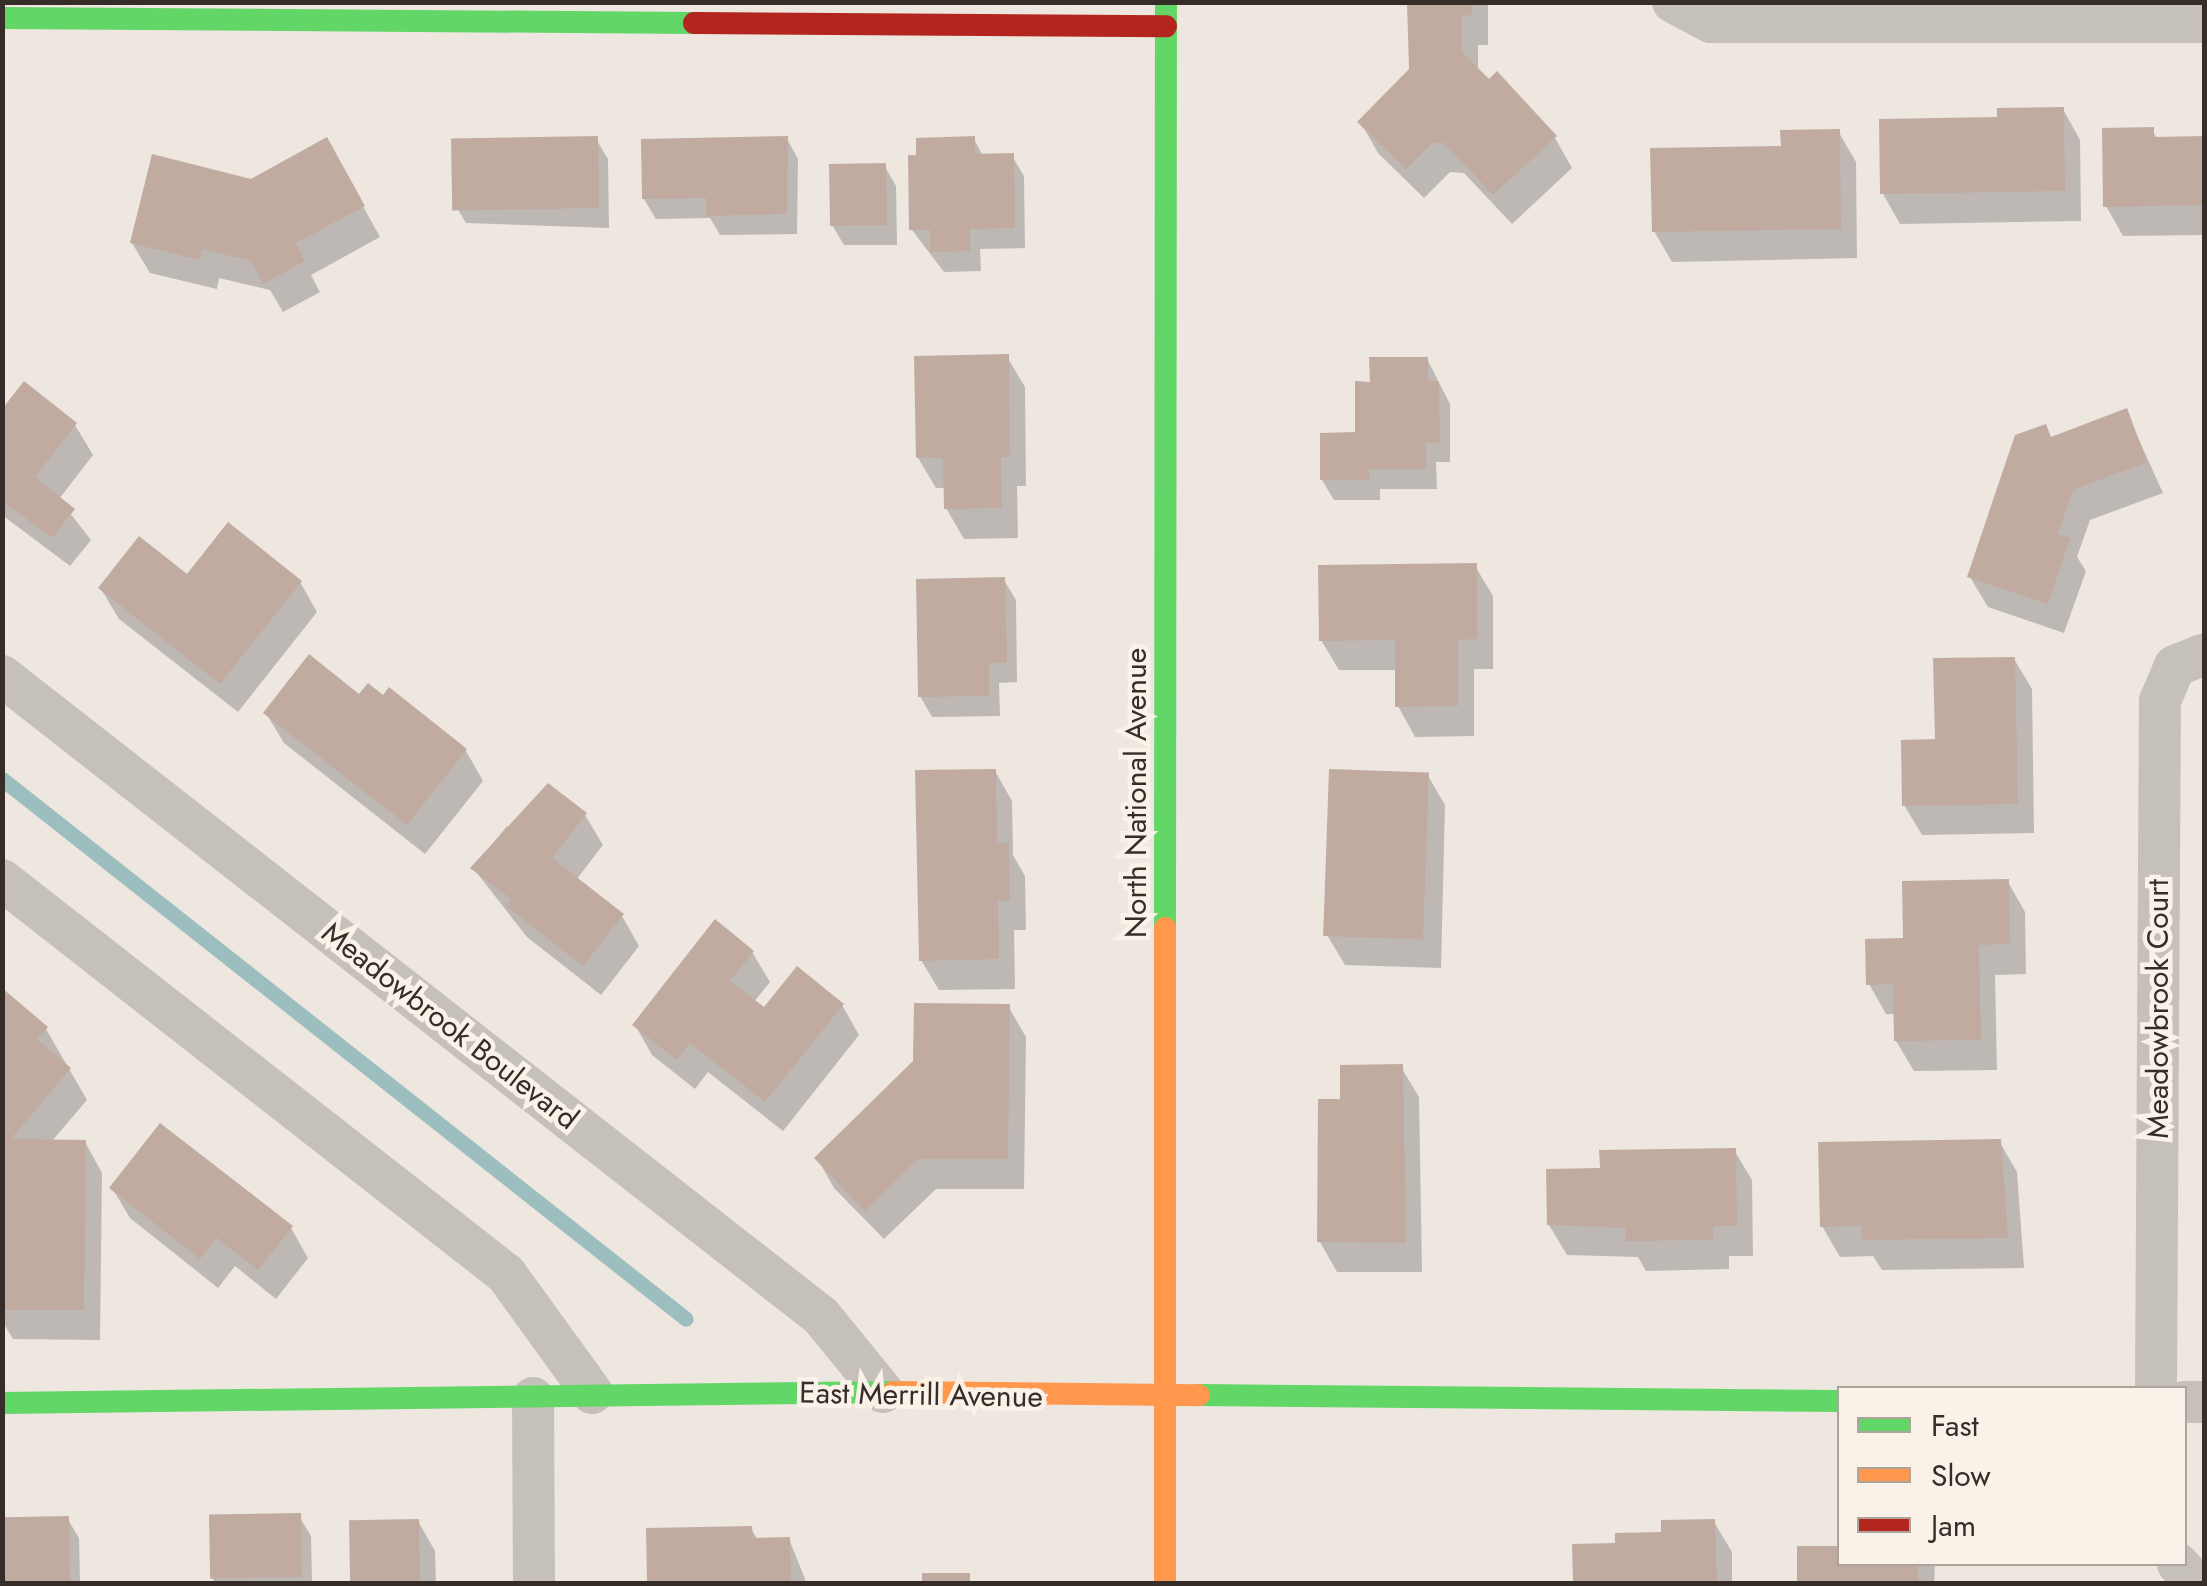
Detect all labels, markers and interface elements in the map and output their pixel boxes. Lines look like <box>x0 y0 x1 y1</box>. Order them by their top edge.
street label: North National Avenue <box>1118 648 1154 938</box>
street label: Meadowbrook Court <box>2140 879 2176 1139</box>
street label: Meadowbrook Boulevard <box>315 915 585 1137</box>
street label: East Merrill Avenue <box>799 1375 1043 1415</box>
legend <box>1837 1386 2187 1566</box>
text: Fast <box>1931 1404 1979 1447</box>
text: Slow <box>1931 1454 1991 1497</box>
text: Jam <box>1931 1504 1976 1547</box>

